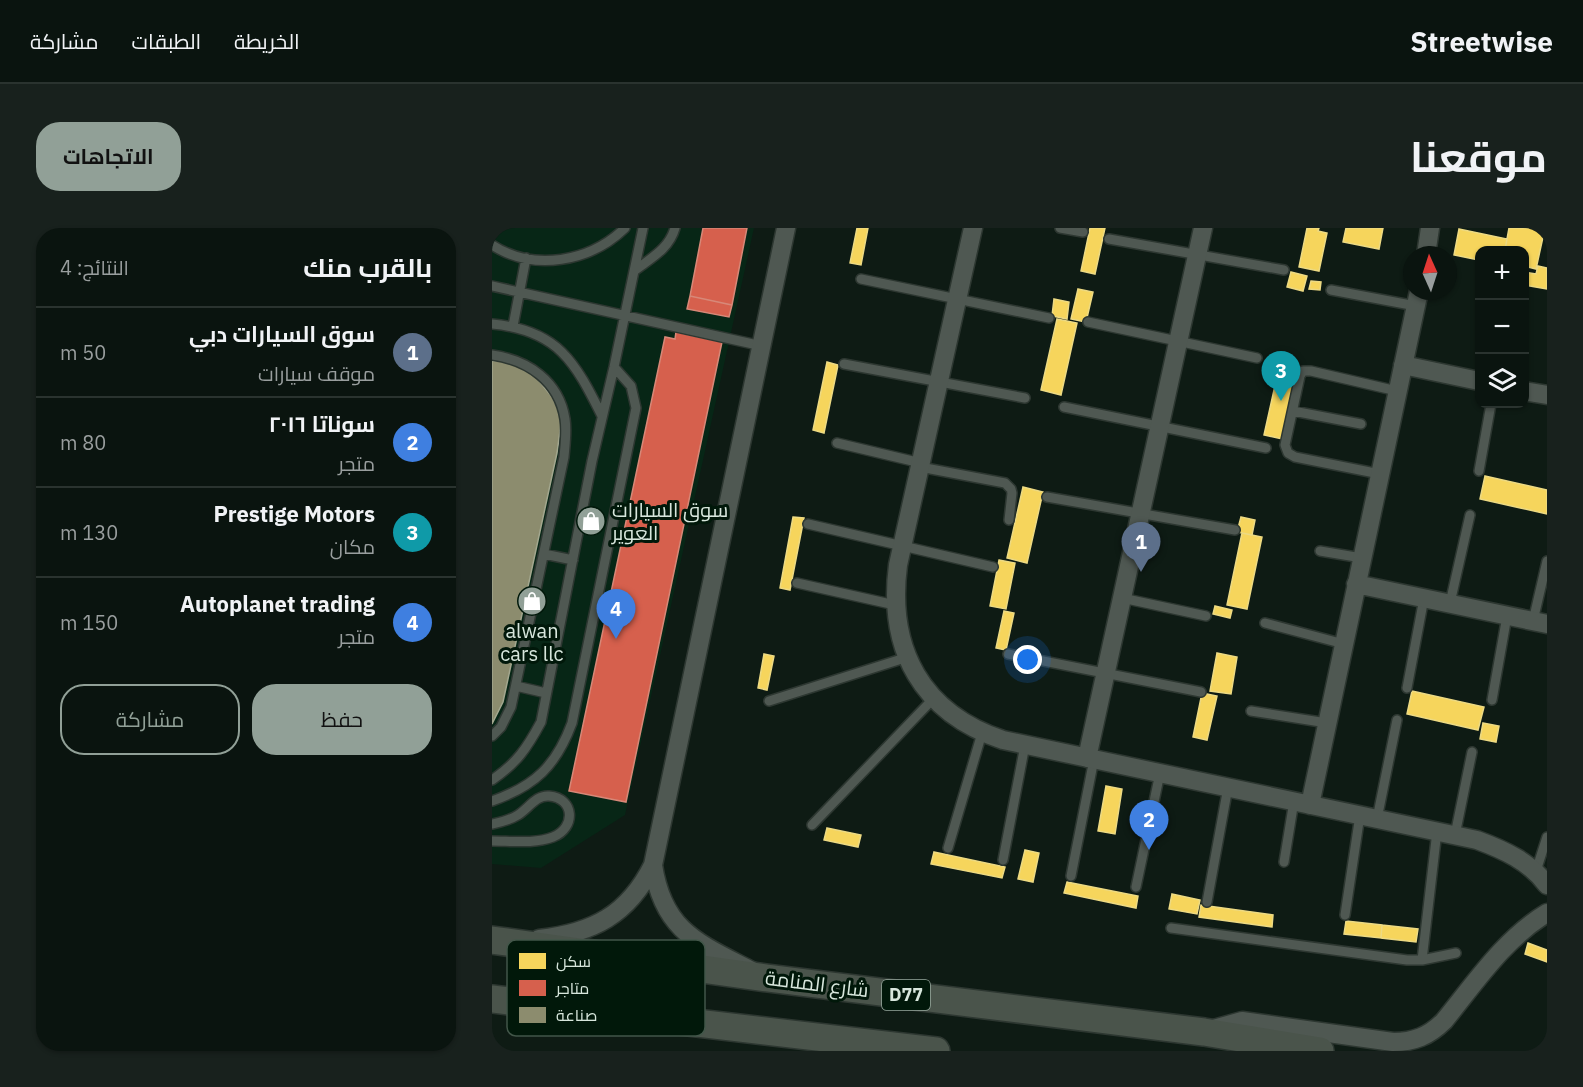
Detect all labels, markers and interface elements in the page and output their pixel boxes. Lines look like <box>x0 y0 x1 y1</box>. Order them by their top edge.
text: Streetwise <box>1410 23 1553 60</box>
text: مشاركة <box>30 27 99 55</box>
text: الطبقات <box>132 27 201 55</box>
text: الخريطة <box>234 27 300 55</box>
button: الاتجاهات <box>36 122 181 191</box>
text: موقعنا <box>1410 129 1547 184</box>
north arrow <box>1403 246 1457 300</box>
map controls <box>1475 246 1529 408</box>
button: + <box>1475 246 1529 300</box>
text: بالقرب منك <box>303 250 432 284</box>
text: النتائج: 4 <box>60 254 129 281</box>
button: − <box>1475 300 1529 354</box>
text: سوق السيارات دبي <box>189 319 375 348</box>
text: 50 m <box>60 339 106 366</box>
text: 1 <box>407 339 419 366</box>
pin: 3 <box>1262 352 1300 401</box>
button: layers <box>1475 354 1529 408</box>
text: موقف سيارات <box>258 360 375 387</box>
text: سوناتا ٢٠١٦ <box>268 409 375 438</box>
text: 80 m <box>60 429 106 456</box>
text: 2 <box>407 429 419 456</box>
text: متجر <box>338 450 375 477</box>
place label: سوق السيارات العوير <box>611 496 728 546</box>
text: Prestige Motors <box>213 499 375 528</box>
shop icon: سوق السيارات العوير <box>575 505 607 537</box>
text: 130 m <box>60 519 118 546</box>
text: 3 <box>407 519 419 546</box>
pin: 1 <box>1122 522 1160 572</box>
text: مكان <box>330 533 375 560</box>
shop icon: alwan cars llc <box>516 585 548 617</box>
text: Autoplanet trading <box>180 589 375 618</box>
pin: 4 <box>596 590 636 639</box>
text: 150 m <box>60 609 118 636</box>
text: 4 <box>407 609 419 636</box>
place label: alwan cars llc <box>500 617 564 667</box>
text: متجر <box>338 623 375 650</box>
your location <box>1013 645 1042 674</box>
button: مشاركة <box>60 684 240 755</box>
button: حفظ <box>252 684 432 755</box>
pin: 2 <box>1130 800 1168 850</box>
legend <box>507 940 705 1036</box>
text: سكن <box>556 951 591 972</box>
street label: شارع المنامة <box>764 964 870 1004</box>
text: متاجر <box>555 978 589 998</box>
road number: D77 <box>882 980 930 1010</box>
text: صناعة <box>556 1005 597 1025</box>

